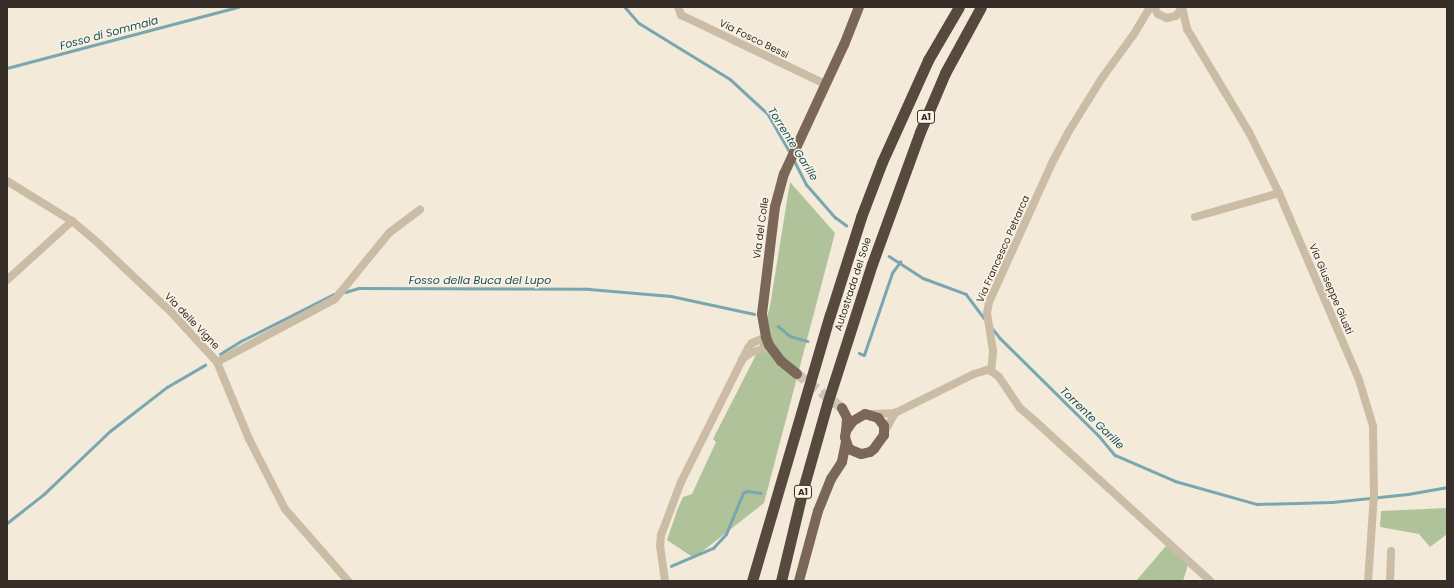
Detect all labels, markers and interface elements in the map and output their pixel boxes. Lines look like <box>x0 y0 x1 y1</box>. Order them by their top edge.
water label: Fosso di Sommaia <box>58 13 160 53</box>
street label: Via Fosco Bessi <box>717 17 791 61</box>
water label: Torrente Garille <box>765 105 821 183</box>
road number: A1 <box>916 110 936 124</box>
street label: Via Francesco Petrarca <box>974 194 1032 304</box>
street label: Via del Colle <box>751 196 771 260</box>
street label: Autostrada del Sole <box>832 236 874 332</box>
street label: Via Giuseppe Giusti <box>1307 242 1355 336</box>
water label: Fosso della Buca del Lupo <box>409 273 551 287</box>
street label: Via delle Vigne <box>162 290 222 352</box>
water label: Torrente Garille <box>1057 384 1127 452</box>
road number: A1 <box>793 485 813 499</box>

